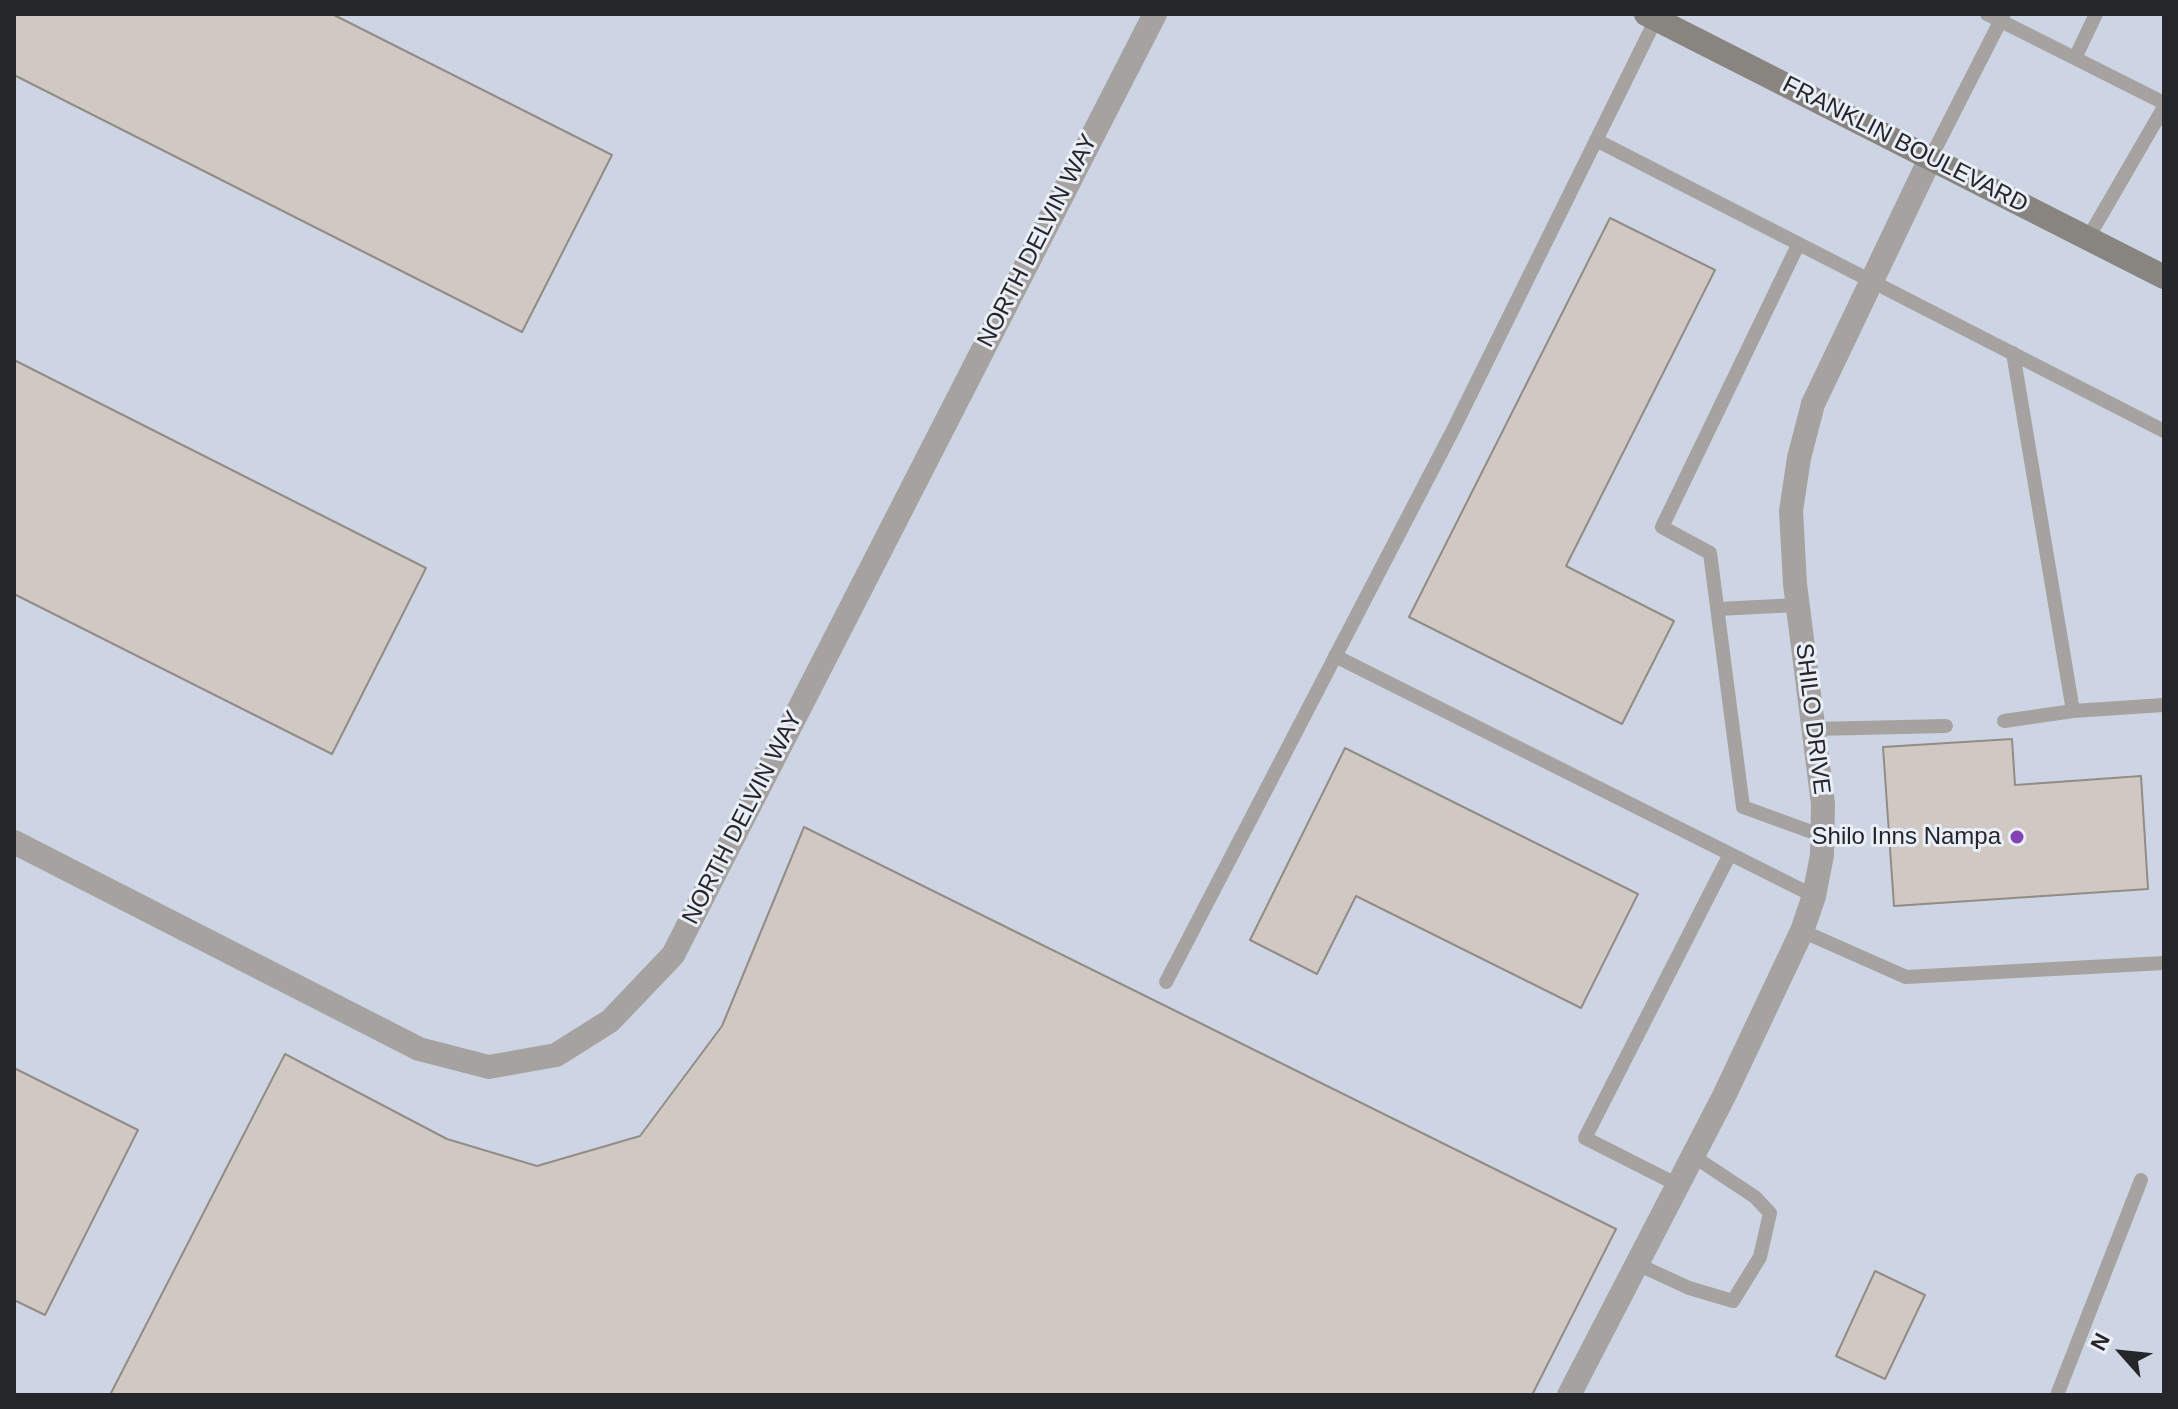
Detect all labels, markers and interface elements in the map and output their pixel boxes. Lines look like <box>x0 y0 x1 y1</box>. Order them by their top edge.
street label: FRANKLIN BOULEVARD <box>1777 71 2033 219</box>
street label: NORTH DELVIN WAY <box>972 130 1104 352</box>
street label: SHILO DRIVE <box>1788 642 1836 796</box>
street label: NORTH DELVIN WAY <box>677 707 809 929</box>
place label: Shilo Inns Nampa <box>1812 823 2001 851</box>
marker: Shilo Inns Nampa <box>2008 828 2026 846</box>
north arrow <box>2082 1313 2162 1393</box>
text: N <box>2085 1329 2115 1355</box>

